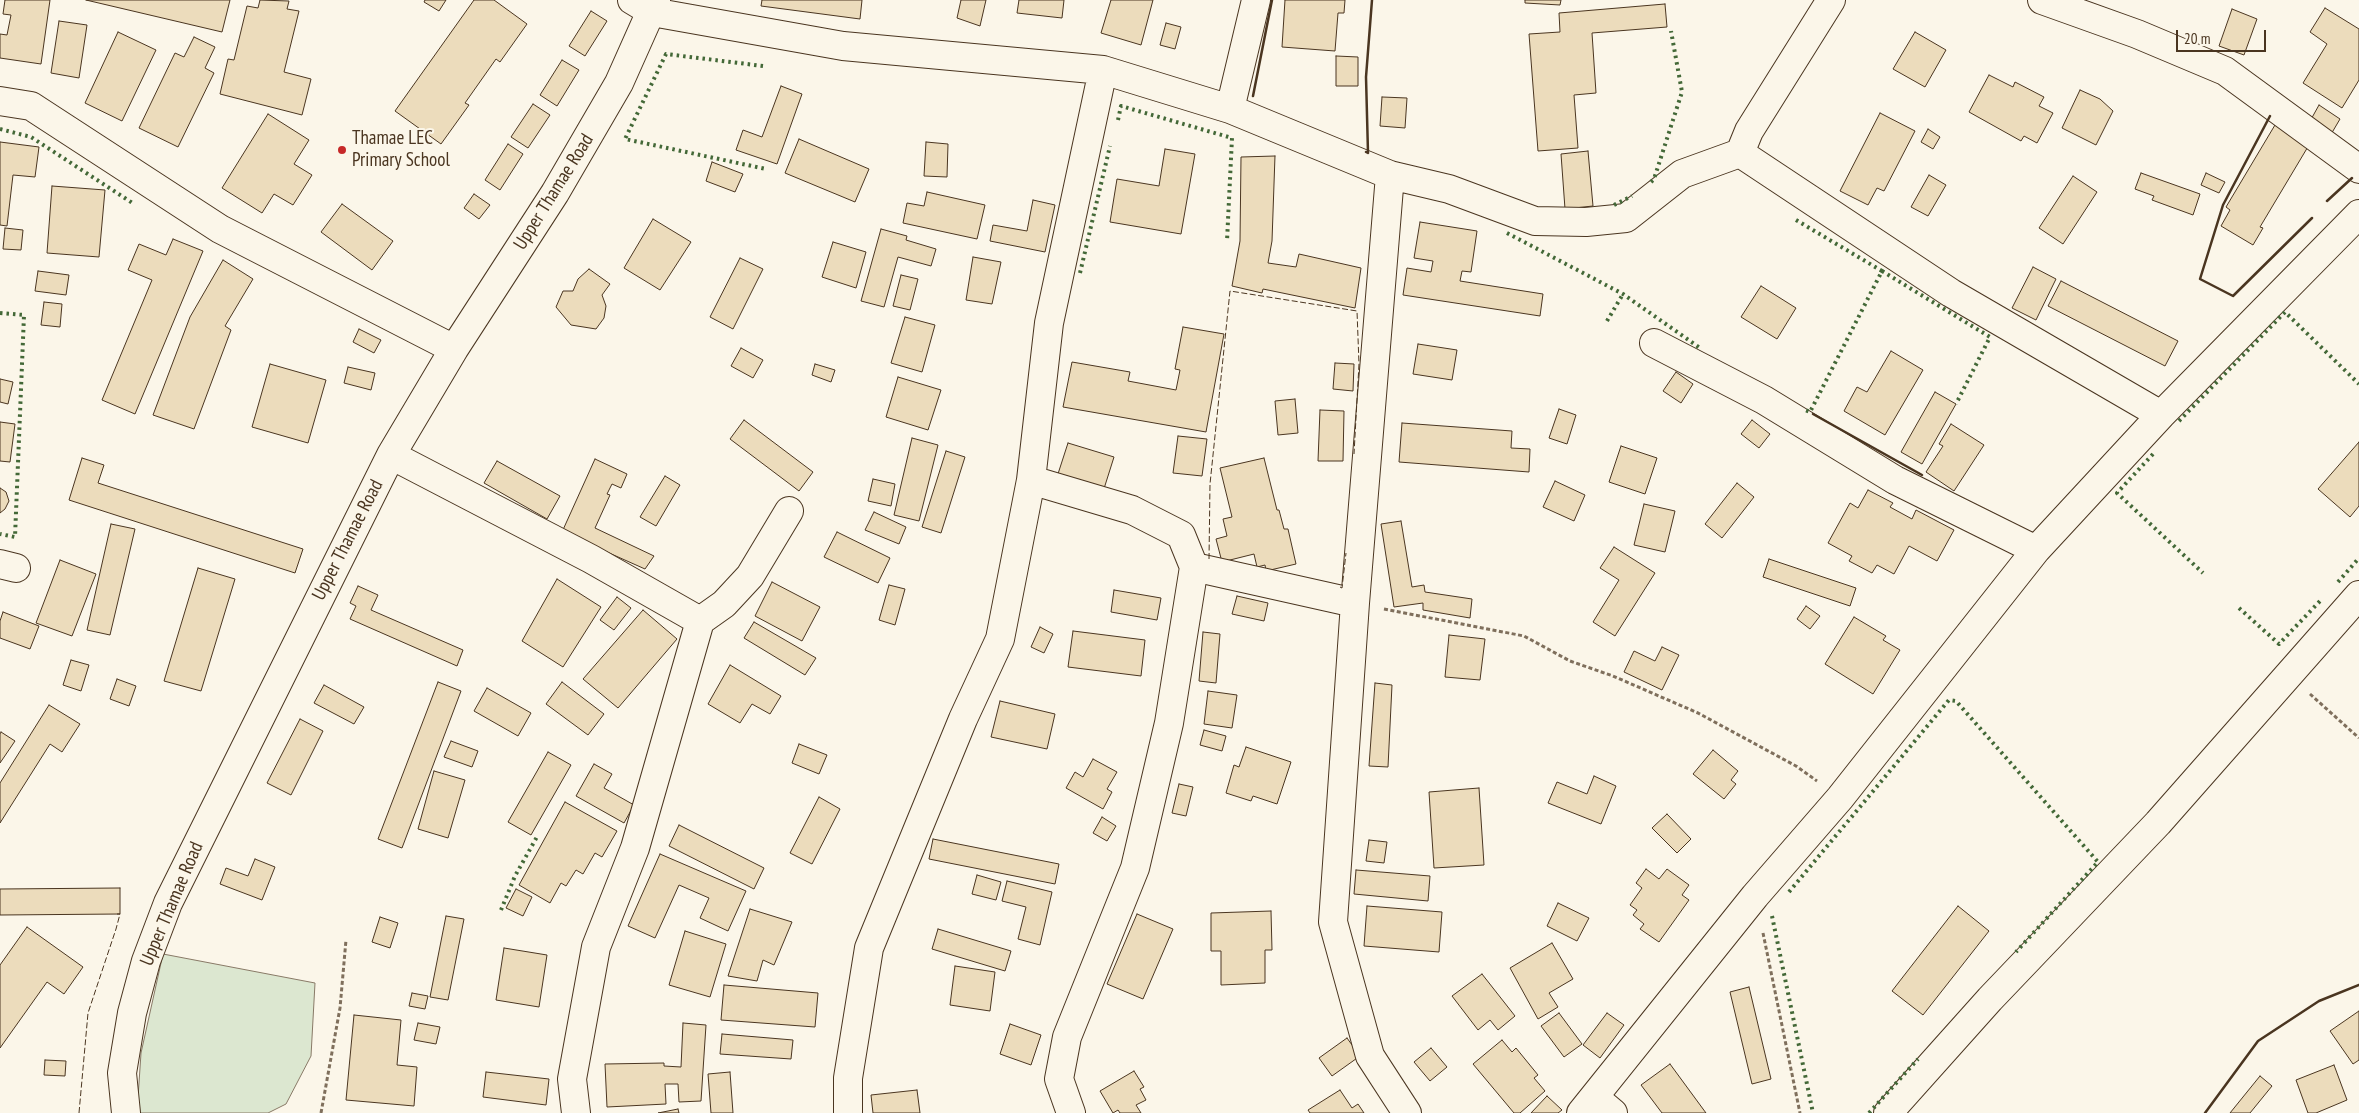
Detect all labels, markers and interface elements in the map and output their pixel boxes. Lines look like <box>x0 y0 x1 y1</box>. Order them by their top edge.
scale bar <box>2179 20 2269 52</box>
text: 20 m <box>2184 29 2210 48</box>
place label: Thamae LEC Primary School <box>352 128 450 172</box>
street label: Upper Thamae Road <box>509 130 599 254</box>
marker: Thamae LEC Primary School <box>336 144 348 156</box>
street label: Upper Thamae Road <box>308 476 388 604</box>
street label: Upper Thamae Road <box>136 839 208 969</box>

